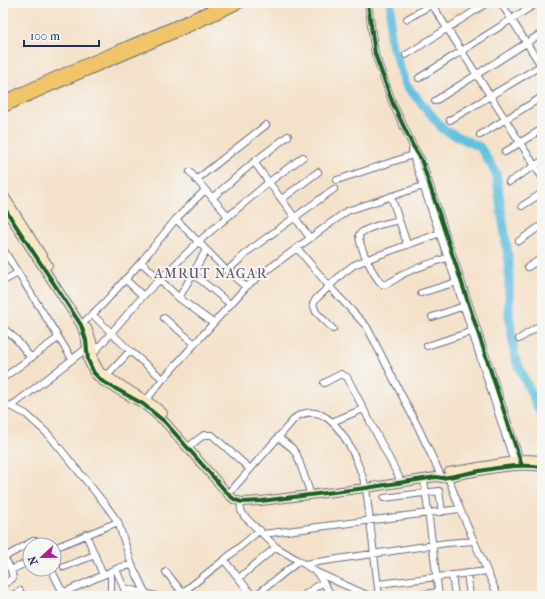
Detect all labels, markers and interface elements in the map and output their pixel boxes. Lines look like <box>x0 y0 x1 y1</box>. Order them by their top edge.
scale bar <box>24 22 99 48</box>
text: 100 m <box>30 29 60 43</box>
district label: AMRUT NAGAR <box>153 265 268 282</box>
north arrow <box>22 537 62 577</box>
text: N <box>25 554 41 567</box>

